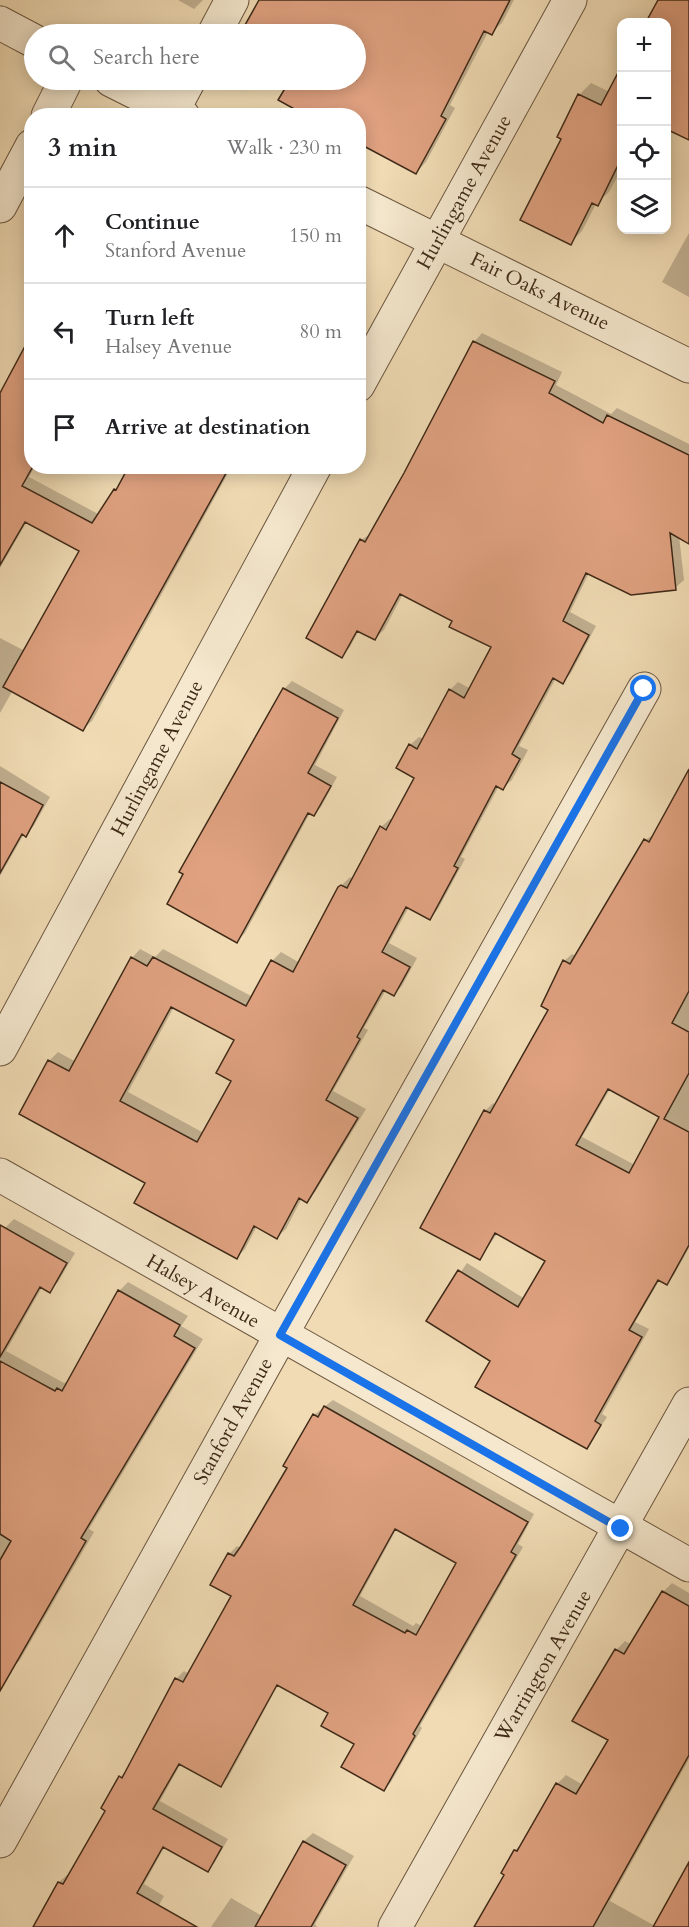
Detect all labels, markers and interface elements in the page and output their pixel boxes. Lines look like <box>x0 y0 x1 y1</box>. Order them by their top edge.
map controls <box>617 18 671 234</box>
button: + <box>617 18 671 72</box>
search box <box>24 24 366 90</box>
icon: search <box>45 41 78 74</box>
text: Search here <box>93 42 200 72</box>
button: − <box>617 72 671 126</box>
street label: Hurlingame Avenue <box>410 110 518 274</box>
button: locate <box>617 126 671 180</box>
text: 3 min <box>48 130 117 165</box>
text: Walk · 230 m <box>227 134 342 161</box>
button: layers <box>617 180 671 234</box>
text: Continue <box>105 207 200 237</box>
icon: ahead <box>48 219 81 252</box>
text: 150 m <box>289 222 342 249</box>
text: Stanford Avenue <box>105 237 246 264</box>
street label: Fair Oaks Avenue <box>466 246 614 336</box>
text: Turn left <box>105 303 194 333</box>
icon: left <box>48 315 81 348</box>
text: 80 m <box>299 318 342 345</box>
text: Halsey Avenue <box>105 333 232 360</box>
icon: arrive <box>48 411 81 444</box>
text: Arrive at destination <box>105 412 310 442</box>
street label: Hurlingame Avenue <box>104 675 210 841</box>
route start <box>630 675 656 701</box>
street label: Halsey Avenue <box>141 1248 265 1334</box>
street label: Stanford Avenue <box>187 1353 279 1489</box>
route end <box>607 1515 633 1541</box>
street label: Warrington Avenue <box>488 1585 598 1748</box>

